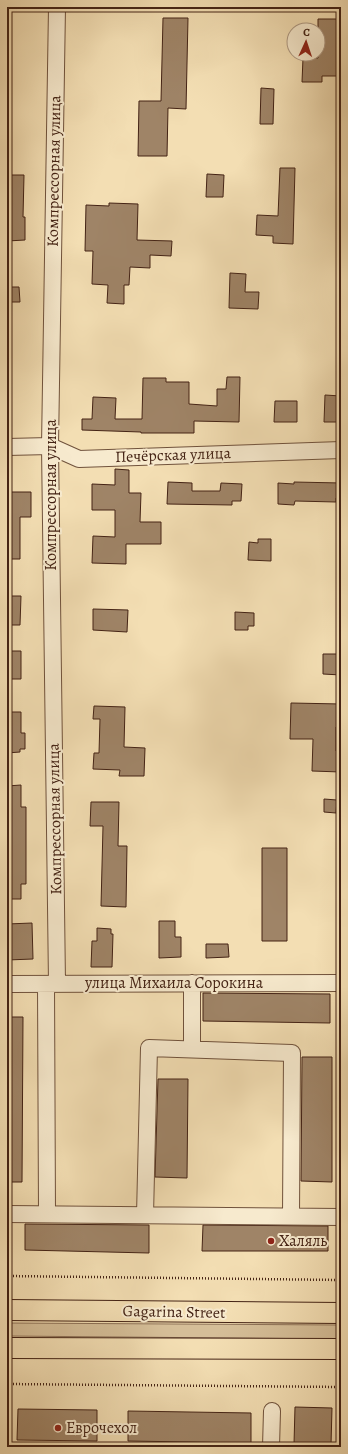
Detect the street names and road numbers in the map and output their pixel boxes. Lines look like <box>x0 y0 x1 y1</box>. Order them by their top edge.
street label: Компрессорная улица <box>42 94 66 247</box>
street label: Компрессорная улица <box>40 419 62 571</box>
street label: Печёрская улица <box>115 442 232 468</box>
street label: Компрессорная улица <box>43 742 67 895</box>
street label: улица Михаила Сорокина <box>84 972 264 994</box>
street label: Gagarina Street <box>123 1300 225 1324</box>

